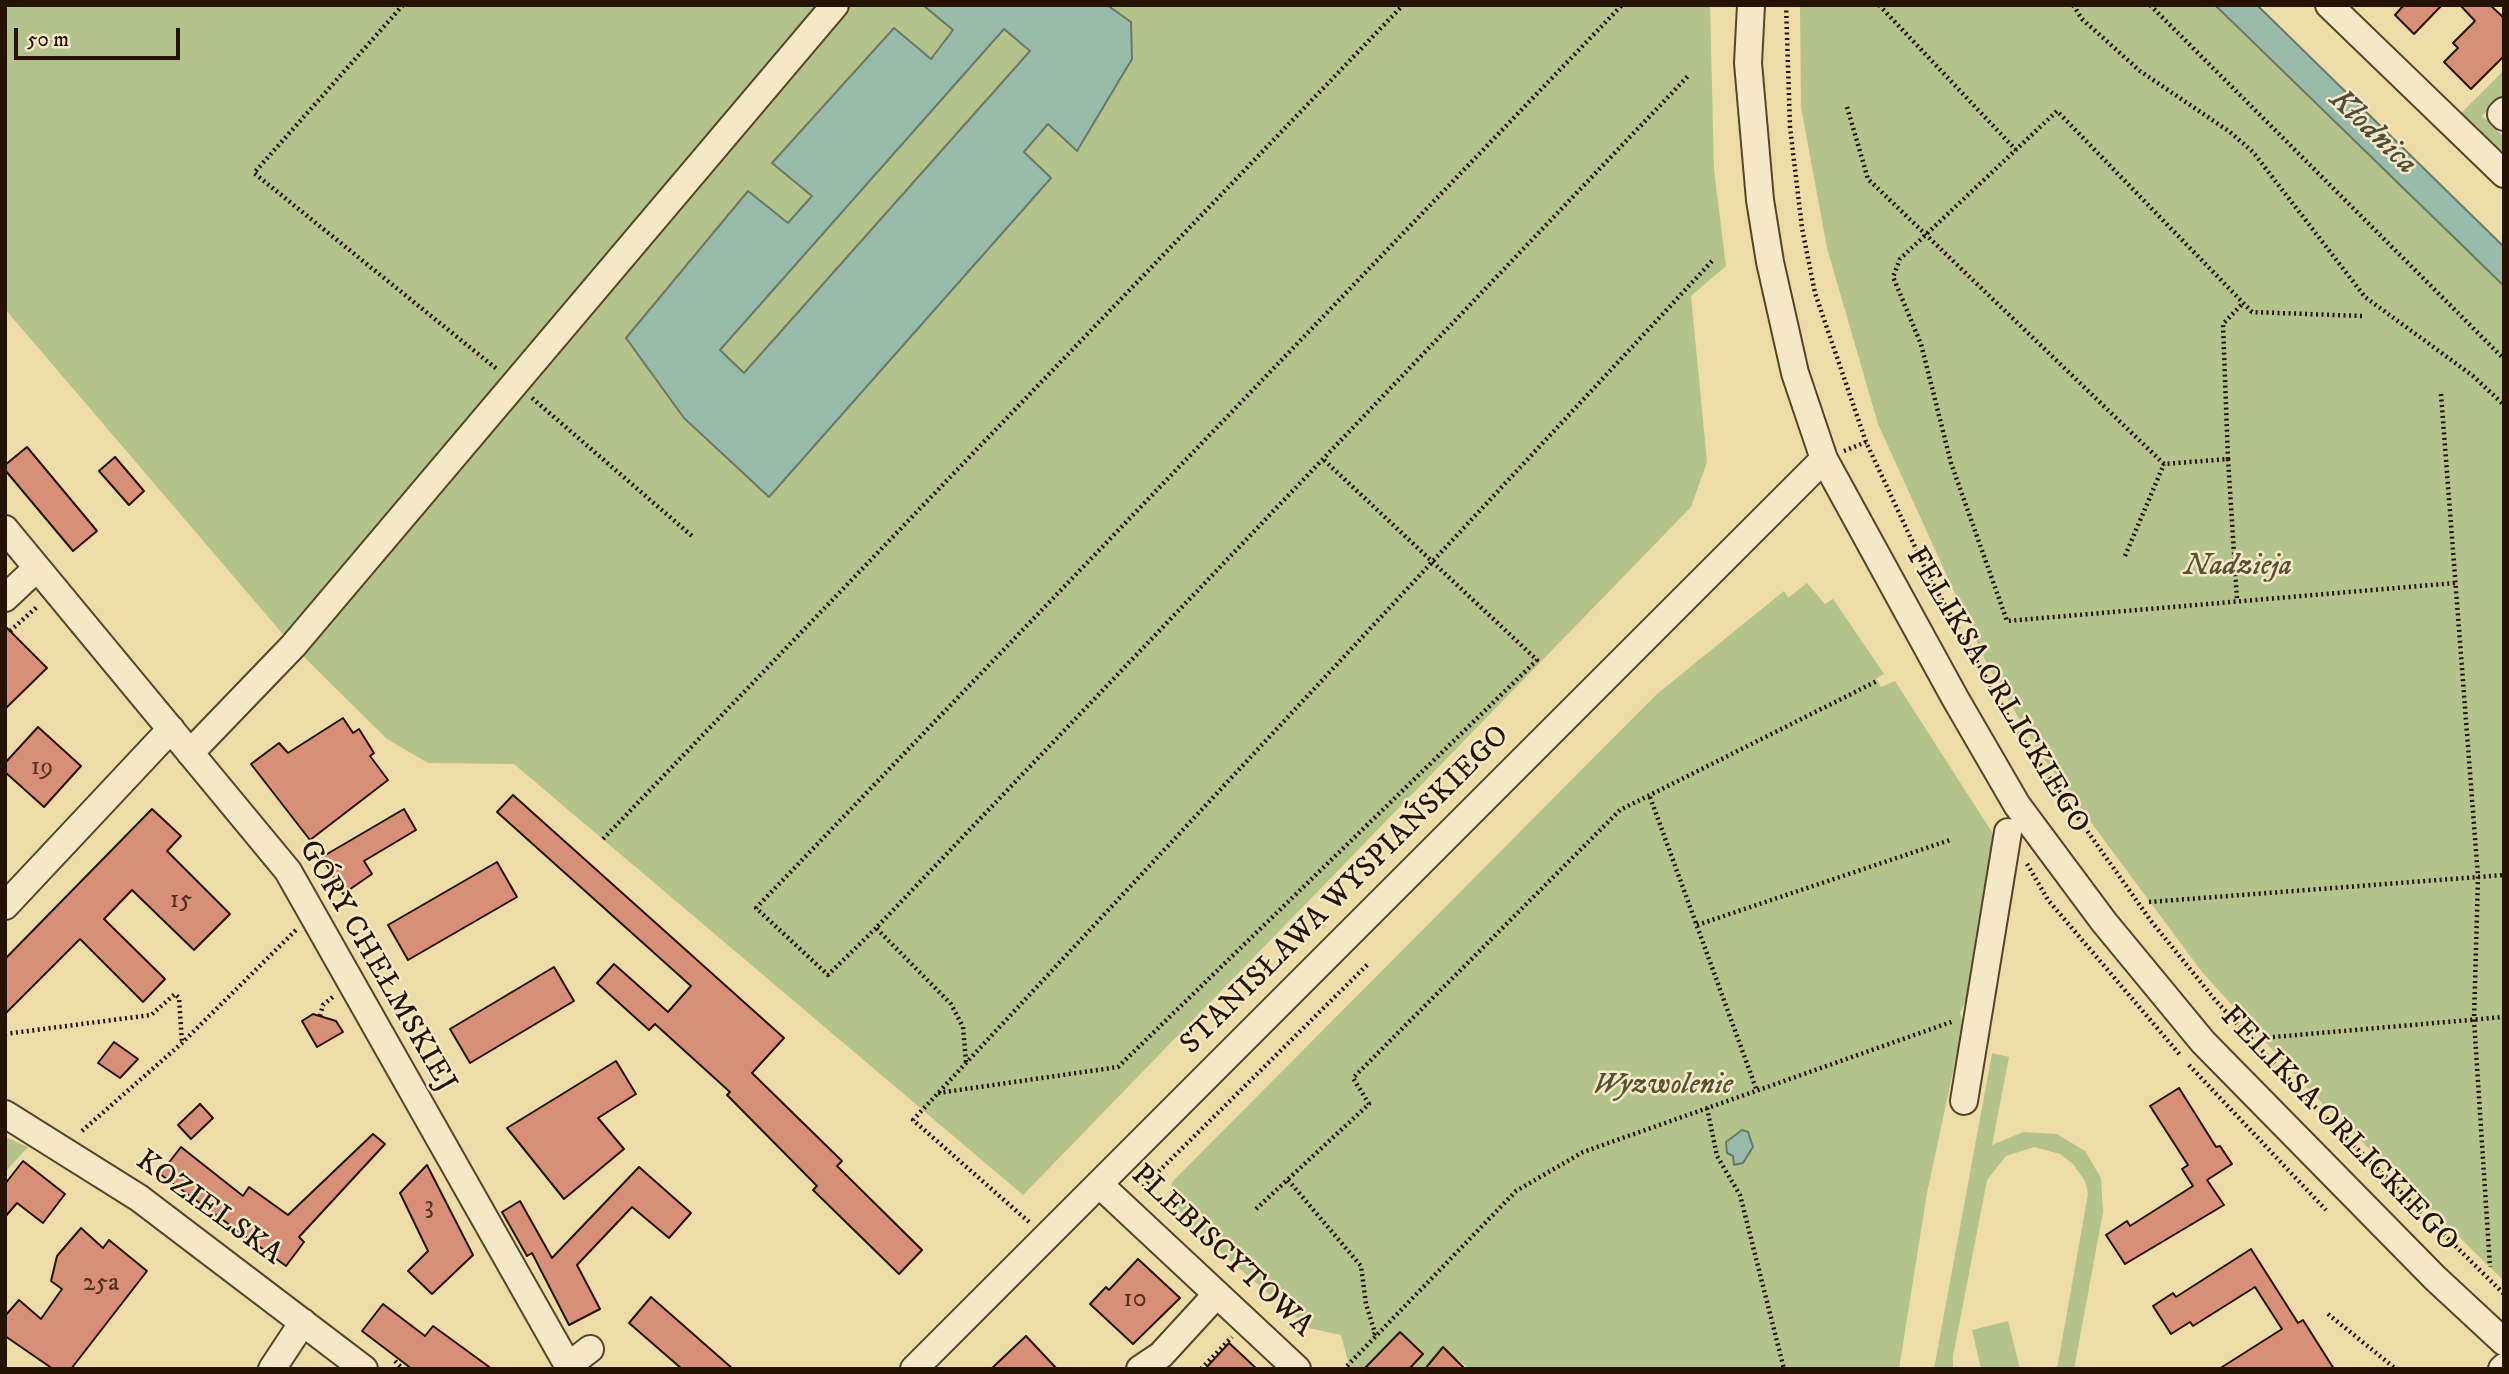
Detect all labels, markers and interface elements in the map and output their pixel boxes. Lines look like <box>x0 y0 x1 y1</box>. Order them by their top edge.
scale bar <box>18 14 184 58</box>
text: 50 m <box>27 27 69 53</box>
water label: Kłodnica <box>2320 82 2424 184</box>
street label: FELIKSA ORLICKIEGO <box>1896 541 2096 841</box>
park label: Nadzieja <box>2184 550 2292 586</box>
street label: STANISŁAWA WYSPIAŃSKIEGO <box>1174 719 1518 1063</box>
house number: 19 <box>31 753 53 785</box>
street label: GÓRY CHEŁMSKIEJ <box>289 835 463 1099</box>
house number: 15 <box>170 886 192 918</box>
street label: FELIKSA ORLICKIEGO <box>2211 1000 2465 1260</box>
park label: Wyzwolenie <box>1593 1069 1733 1105</box>
street label: KOZIELSKA <box>128 1144 288 1274</box>
street label: PLEBISCYTOWA <box>1122 1158 1320 1346</box>
house number: 3 <box>424 1192 434 1224</box>
house number: 25a <box>83 1269 119 1301</box>
house number: 10 <box>1123 1285 1147 1317</box>

